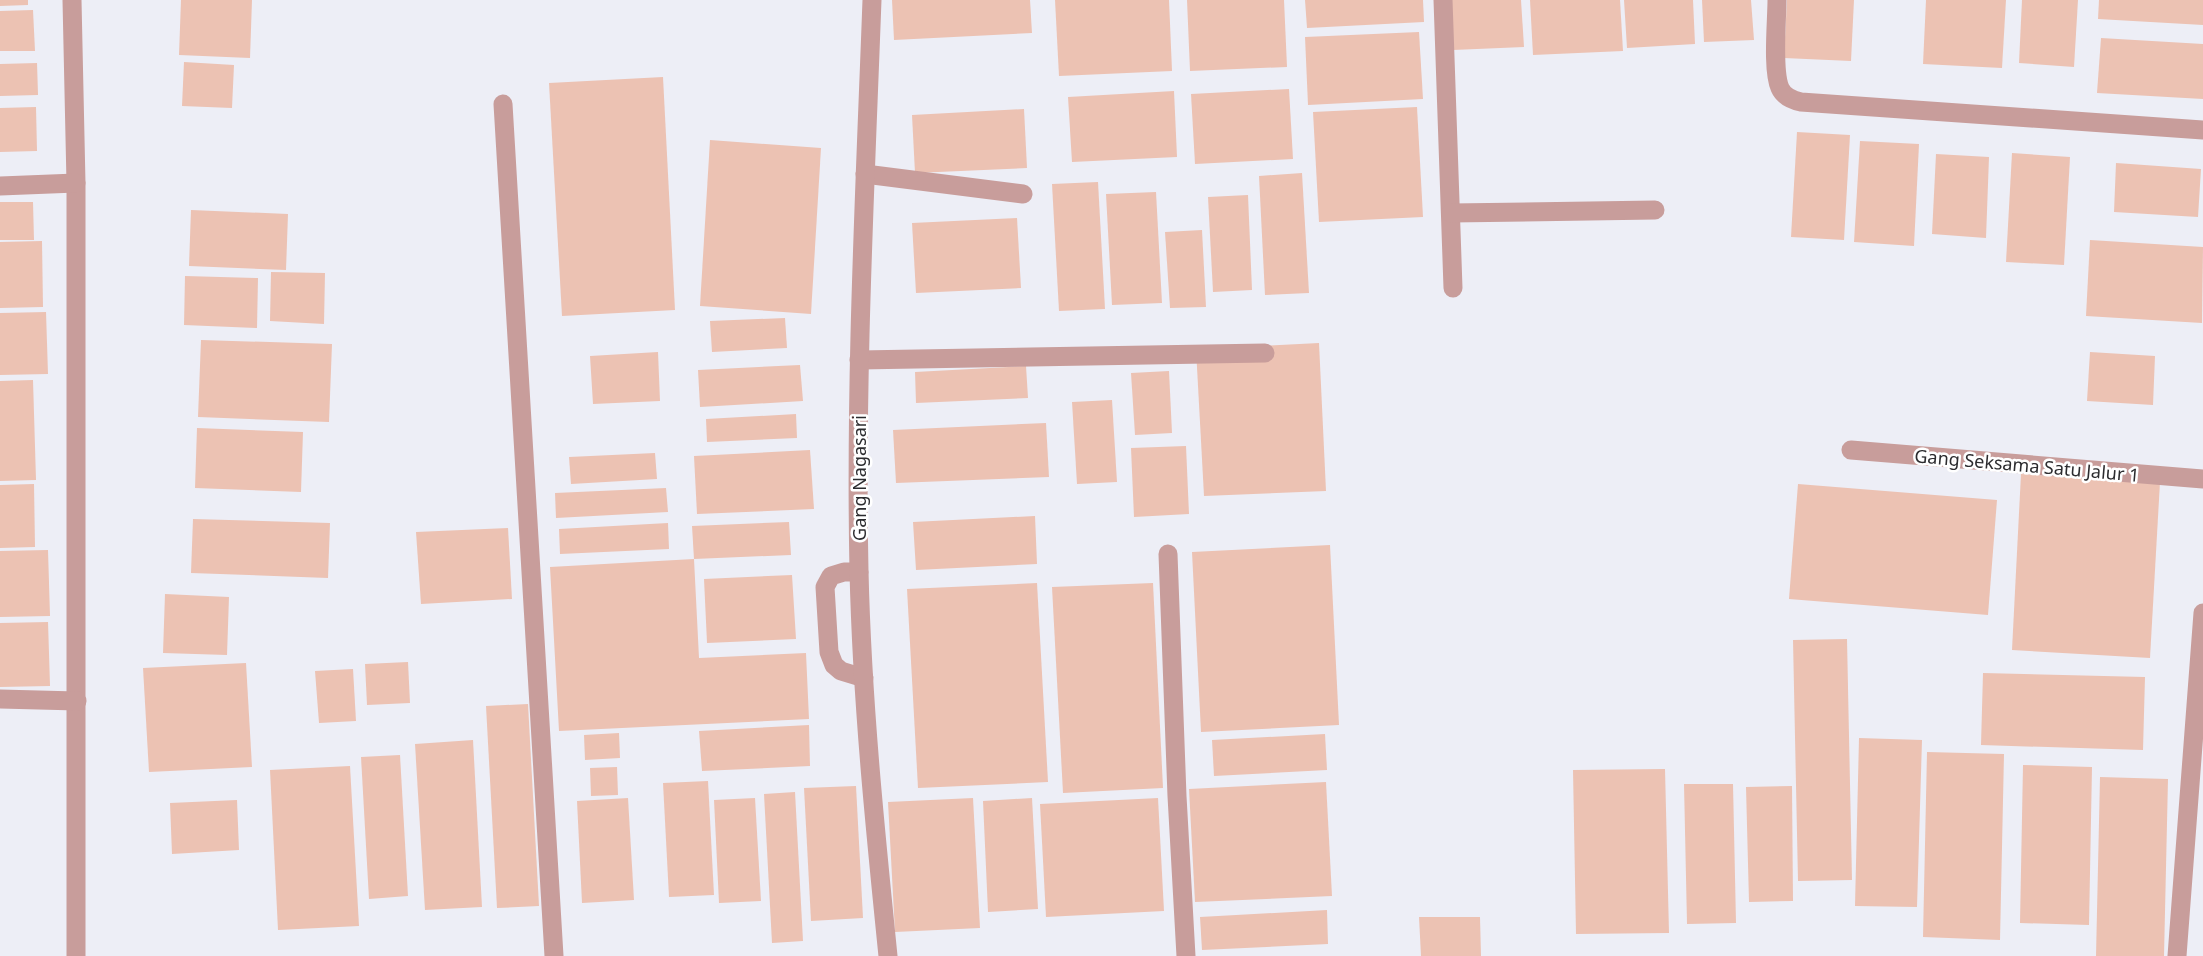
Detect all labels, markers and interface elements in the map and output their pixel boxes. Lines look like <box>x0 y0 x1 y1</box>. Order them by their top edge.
street label: Gang Nagasari <box>847 415 871 541</box>
street label: Gang Seksama Satu Jalur 1 <box>1914 443 2140 487</box>

